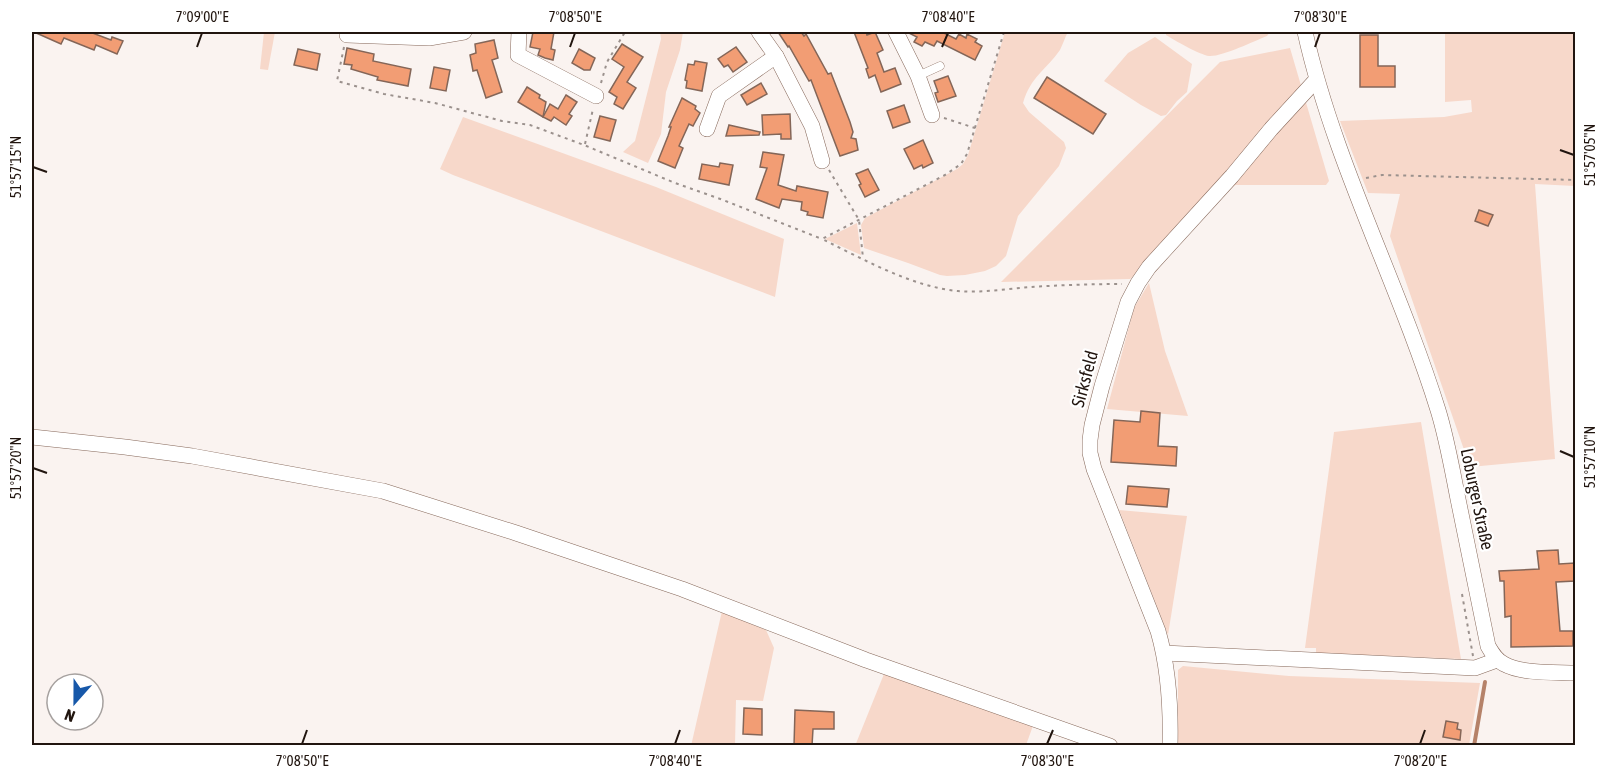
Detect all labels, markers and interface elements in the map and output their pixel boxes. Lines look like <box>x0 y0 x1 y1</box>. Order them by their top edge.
text: 7°09'00"E <box>175 8 229 25</box>
text: 7°08'50"E <box>548 8 602 25</box>
text: 7°08'40"E <box>921 8 975 25</box>
text: 7°08'30"E <box>1293 8 1347 25</box>
text: 51°57'05"N <box>1581 124 1598 186</box>
text: 51°57'15"N <box>7 136 24 198</box>
street label: Sirksfeld <box>1067 348 1102 409</box>
text: 51°57'10"N <box>1581 426 1598 488</box>
text: 51°57'20"N <box>7 437 24 499</box>
street label: Loburger Straße <box>1456 446 1499 552</box>
north arrow <box>45 672 105 732</box>
text: N <box>62 706 77 726</box>
text: 7°08'50"E <box>275 752 329 769</box>
text: 7°08'40"E <box>648 752 702 769</box>
text: 7°08'30"E <box>1020 752 1074 769</box>
text: 7°08'20"E <box>1393 752 1447 769</box>

